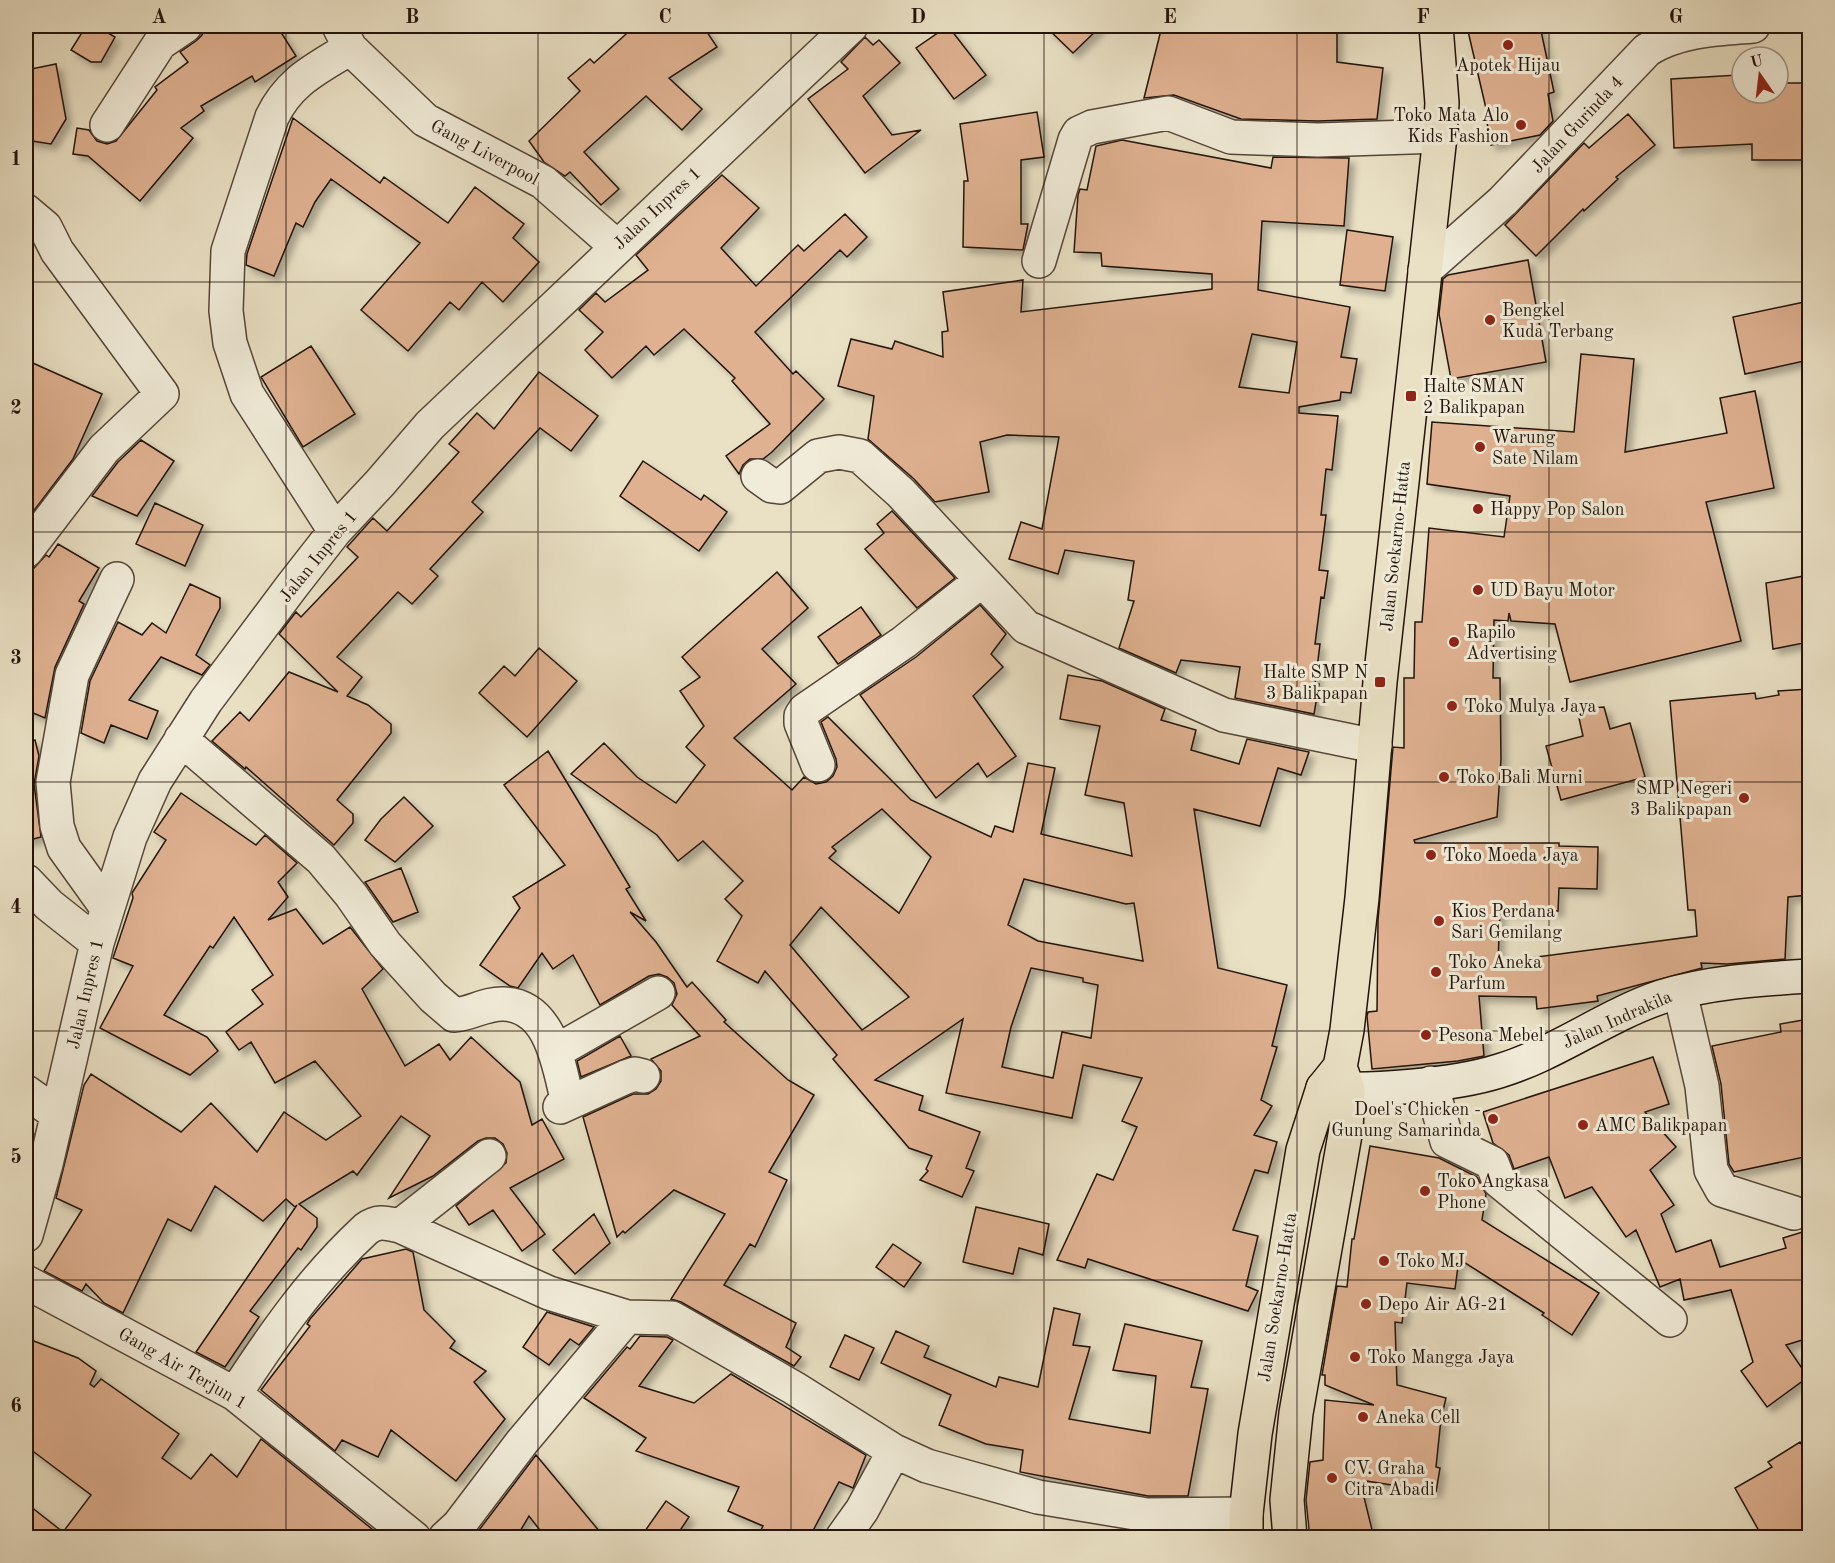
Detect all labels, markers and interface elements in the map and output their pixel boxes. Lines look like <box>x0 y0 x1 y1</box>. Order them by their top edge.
text: A <box>151 8 167 28</box>
text: B <box>405 8 419 28</box>
text: C <box>658 8 672 28</box>
text: D <box>910 8 926 28</box>
text: E <box>1163 8 1177 28</box>
text: F <box>1416 8 1430 28</box>
text: G <box>1669 8 1683 28</box>
marker: Apotek Hijau <box>1501 38 1515 52</box>
north arrow <box>1730 45 1790 105</box>
text: U <box>1749 53 1765 72</box>
place label: Apotek Hijau <box>1456 57 1561 75</box>
street label: Jalan Gurinda 4 <box>1528 73 1627 177</box>
place label: Toko Mata Alo Kids Fashion <box>1393 107 1509 146</box>
street label: Gang Liverpool <box>427 117 542 189</box>
marker: Toko Mata Alo Kids Fashion <box>1514 118 1528 132</box>
text: 1 <box>10 150 22 170</box>
street label: Jalan Inpres 1 <box>611 164 705 254</box>
place label: Bengkel Kuda Terbang <box>1502 302 1614 341</box>
marker: Bengkel Kuda Terbang <box>1483 313 1497 327</box>
place label: Halte SMAN 2 Balikpapan <box>1423 378 1525 417</box>
marker: Halte SMAN 2 Balikpapan <box>1404 389 1418 403</box>
text: 2 <box>10 399 22 419</box>
place label: Warung Sate Nilam <box>1492 429 1578 468</box>
marker: Warung Sate Nilam <box>1473 440 1487 454</box>
street label: Jalan Soekarno-Hatta <box>1378 460 1414 632</box>
place label: Happy Pop Salon <box>1490 501 1625 519</box>
marker: Happy Pop Salon <box>1471 502 1485 516</box>
street label: Jalan Inpres 1 <box>276 507 361 606</box>
place label: UD Bayu Motor <box>1490 582 1616 600</box>
marker: UD Bayu Motor <box>1471 583 1485 597</box>
place label: Rapilo Advertising <box>1466 624 1557 663</box>
marker: Rapilo Advertising <box>1447 635 1461 649</box>
text: 3 <box>10 649 22 669</box>
place label: Halte SMP N 3 Balikpapan <box>1263 664 1368 703</box>
marker: Halte SMP N 3 Balikpapan <box>1373 675 1387 689</box>
place label: Toko Mulya Jaya <box>1464 698 1597 716</box>
marker: Toko Mulya Jaya <box>1445 699 1459 713</box>
place label: Toko Bali Murni <box>1456 769 1583 787</box>
marker: Toko Bali Murni <box>1437 770 1451 784</box>
place label: SMP Negeri 3 Balikpapan <box>1630 780 1732 819</box>
marker: SMP Negeri 3 Balikpapan <box>1737 791 1751 805</box>
place label: Toko Moeda Jaya <box>1443 847 1579 865</box>
marker: Toko Moeda Jaya <box>1424 848 1438 862</box>
text: 4 <box>10 898 22 918</box>
place label: Kios Perdana Sari Gemilang <box>1451 903 1562 942</box>
marker: Kios Perdana Sari Gemilang <box>1432 914 1446 928</box>
street label: Jalan Inpres 1 <box>65 938 107 1051</box>
place label: Toko Aneka Parfum <box>1448 954 1542 993</box>
marker: Toko Aneka Parfum <box>1429 965 1443 979</box>
street label: Jalan Indrakila <box>1560 988 1675 1052</box>
place label: Pesona Mebel <box>1438 1027 1544 1045</box>
marker: Pesona Mebel <box>1419 1028 1433 1042</box>
place label: Doel's Chicken - Gunung Samarinda <box>1331 1101 1481 1140</box>
marker: Doel's Chicken - Gunung Samarinda <box>1486 1112 1500 1126</box>
place label: AMC Balikpapan <box>1595 1117 1728 1135</box>
marker: AMC Balikpapan <box>1576 1118 1590 1132</box>
text: 5 <box>10 1147 22 1168</box>
place label: Toko Angkasa Phone <box>1437 1173 1549 1212</box>
marker: Toko Angkasa Phone <box>1418 1184 1432 1198</box>
street label: Jalan Soekarno-Hatta <box>1256 1211 1300 1383</box>
place label: Toko MJ <box>1396 1253 1465 1271</box>
marker: Toko MJ <box>1377 1254 1391 1268</box>
place label: Depo Air AG-21 <box>1378 1296 1508 1314</box>
marker: Depo Air AG-21 <box>1359 1297 1373 1311</box>
street label: Gang Air Terjun 1 <box>115 1325 250 1413</box>
place label: Toko Mangga Jaya <box>1367 1349 1514 1367</box>
marker: Toko Mangga Jaya <box>1348 1350 1362 1364</box>
text: 6 <box>10 1397 22 1417</box>
place label: Aneka Cell <box>1375 1409 1460 1427</box>
marker: Aneka Cell <box>1356 1410 1370 1424</box>
place label: CV. Graha Citra Abadi <box>1344 1460 1435 1499</box>
marker: CV. Graha Citra Abadi <box>1325 1471 1339 1485</box>

